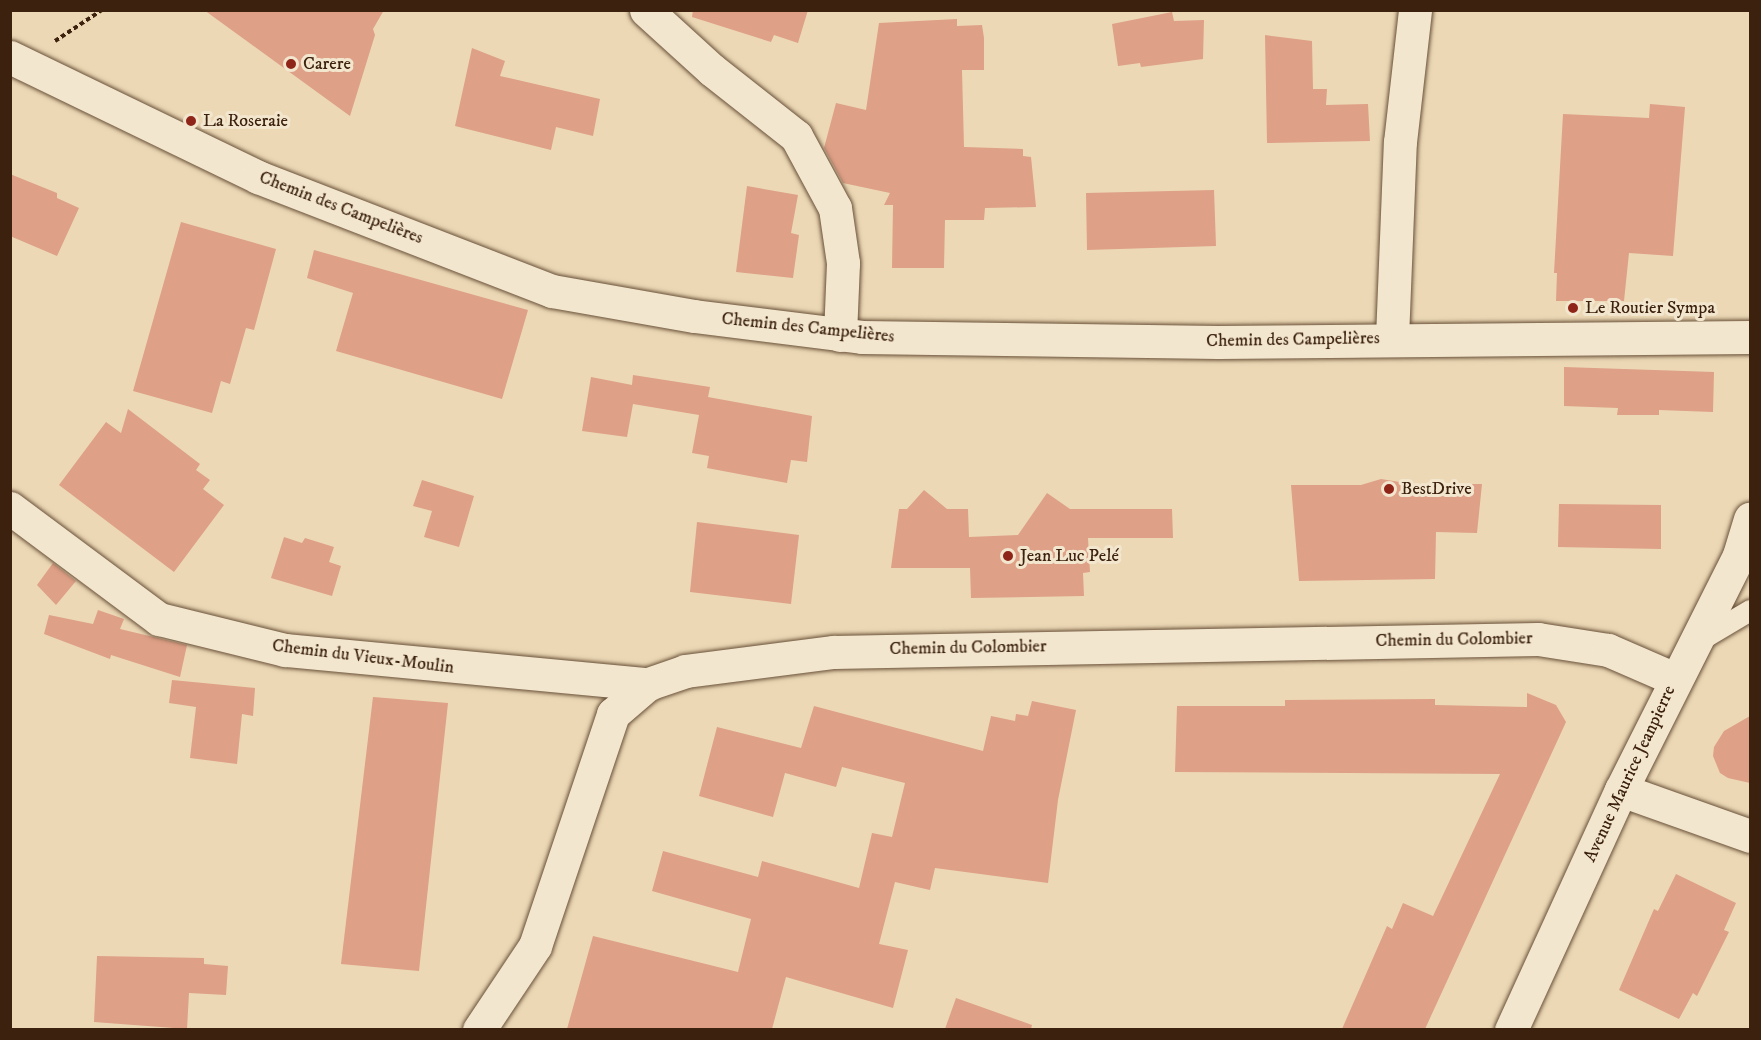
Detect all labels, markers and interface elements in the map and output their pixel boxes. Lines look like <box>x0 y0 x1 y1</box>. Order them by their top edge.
place label: Carere <box>303 53 351 75</box>
marker: Carere <box>284 57 298 71</box>
place label: La Roseraie <box>203 110 288 132</box>
marker: La Roseraie <box>184 114 198 128</box>
street label: Chemin des Campelières <box>256 167 426 249</box>
place label: Le Routier Sympa <box>1585 297 1715 319</box>
marker: Le Routier Sympa <box>1566 301 1580 315</box>
street label: Chemin des Campelières <box>720 308 896 348</box>
street label: Chemin des Campelières <box>1206 328 1380 352</box>
place label: BestDrive <box>1401 478 1472 500</box>
marker: BestDrive <box>1382 482 1396 496</box>
place label: Jean Luc Pelé <box>1020 545 1119 567</box>
marker: Jean Luc Pelé <box>1001 549 1015 563</box>
street label: Chemin du Colombier <box>1375 628 1533 652</box>
street label: Chemin du Vieux-Moulin <box>271 635 455 679</box>
street label: Chemin du Colombier <box>889 636 1047 660</box>
street label: Avenue Maurice Jeanpierre <box>1580 682 1680 866</box>

